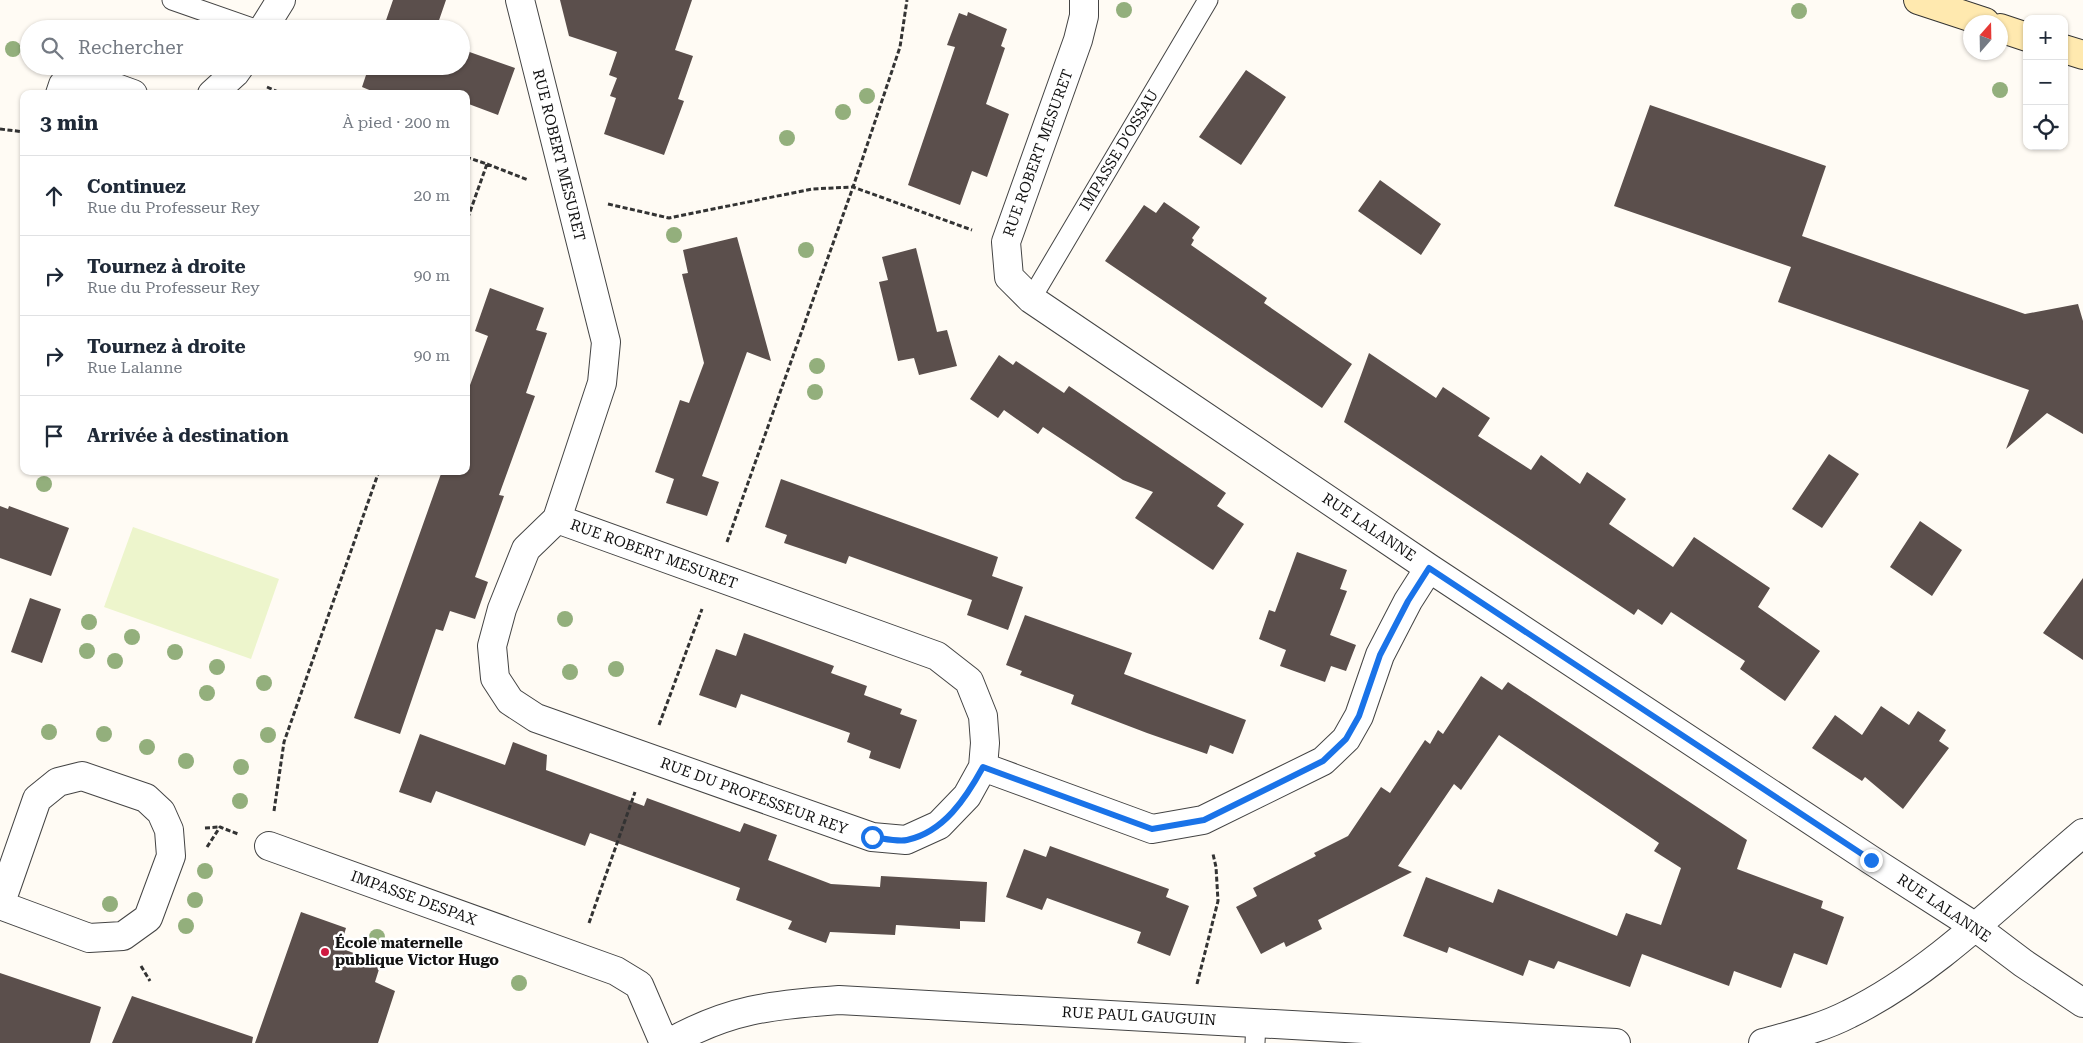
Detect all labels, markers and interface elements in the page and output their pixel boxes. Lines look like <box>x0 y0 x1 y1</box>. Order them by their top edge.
north arrow <box>1963 15 2008 60</box>
map controls <box>2023 15 2068 150</box>
button: + <box>2023 15 2068 60</box>
search box <box>20 20 470 75</box>
icon: search <box>38 34 66 62</box>
text: Rechercher <box>78 36 184 59</box>
button: − <box>2023 60 2068 105</box>
street label: RUE ROBERT MESURET <box>529 67 589 243</box>
street label: RUE ROBERT MESURET <box>999 67 1077 239</box>
street label: IMPASSE D'OSSAU <box>1076 86 1162 214</box>
button: locate <box>2023 105 2068 150</box>
text: 3 min <box>40 111 98 135</box>
text: À pied · 200 m <box>342 113 450 132</box>
text: Continuez <box>87 175 186 198</box>
icon: ahead <box>40 182 68 210</box>
text: 20 m <box>413 186 450 205</box>
text: Rue du Professeur Rey <box>87 198 260 217</box>
text: Tournez à droite <box>87 255 246 278</box>
icon: right <box>40 262 68 290</box>
text: 90 m <box>413 266 450 285</box>
text: Rue du Professeur Rey <box>87 278 260 297</box>
text: Tournez à droite <box>87 335 246 358</box>
icon: right <box>40 342 68 370</box>
text: 90 m <box>413 346 450 365</box>
text: Rue Lalanne <box>87 358 182 377</box>
icon: arrive <box>40 422 68 450</box>
text: Arrivée à destination <box>87 424 289 447</box>
street label: RUE LALANNE <box>1319 489 1419 565</box>
street label: RUE ROBERT MESURET <box>568 515 740 593</box>
street label: RUE DU PROFESSEUR REY <box>658 754 851 839</box>
route start <box>861 826 884 849</box>
route end <box>1860 849 1883 872</box>
street label: IMPASSE DESPAX <box>348 867 480 929</box>
street label: RUE LALANNE <box>1894 870 1994 946</box>
place label: École maternelle publique Victor Hugo <box>335 933 499 969</box>
marker: École maternelle publique Victor Hugo <box>319 946 331 958</box>
street label: RUE PAUL GAUGUIN <box>1061 1003 1217 1029</box>

